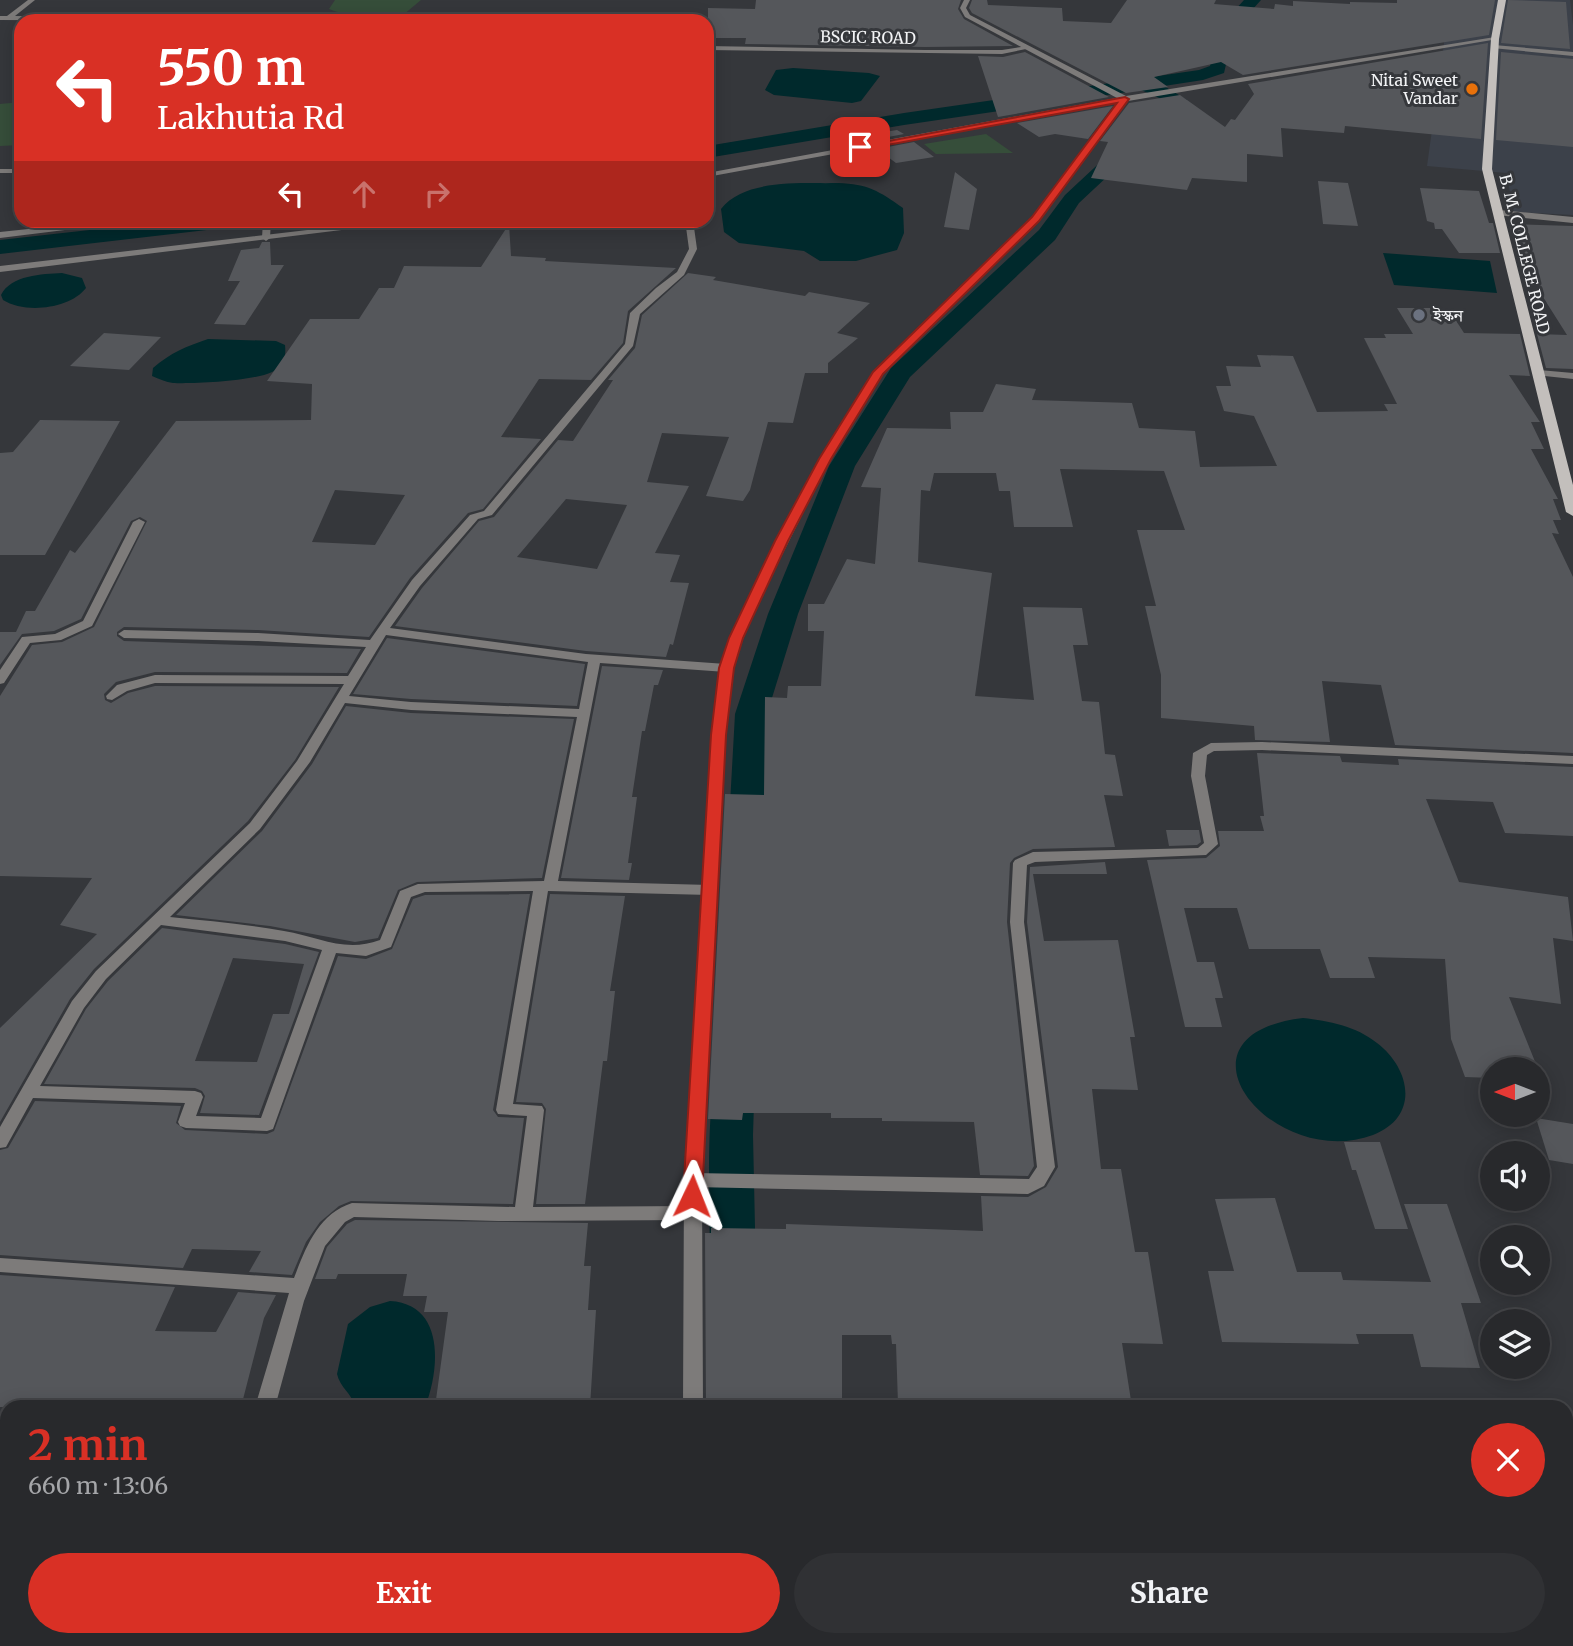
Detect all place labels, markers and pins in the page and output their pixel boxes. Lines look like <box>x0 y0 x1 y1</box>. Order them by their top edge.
place label: Nitai Sweet Vandar <box>1371 70 1459 108</box>
marker: Nitai Sweet Vandar <box>1464 81 1480 97</box>
pin <box>830 117 890 177</box>
place label: ইস্কন <box>1432 305 1463 325</box>
marker: ইস্কন <box>1411 307 1427 323</box>

